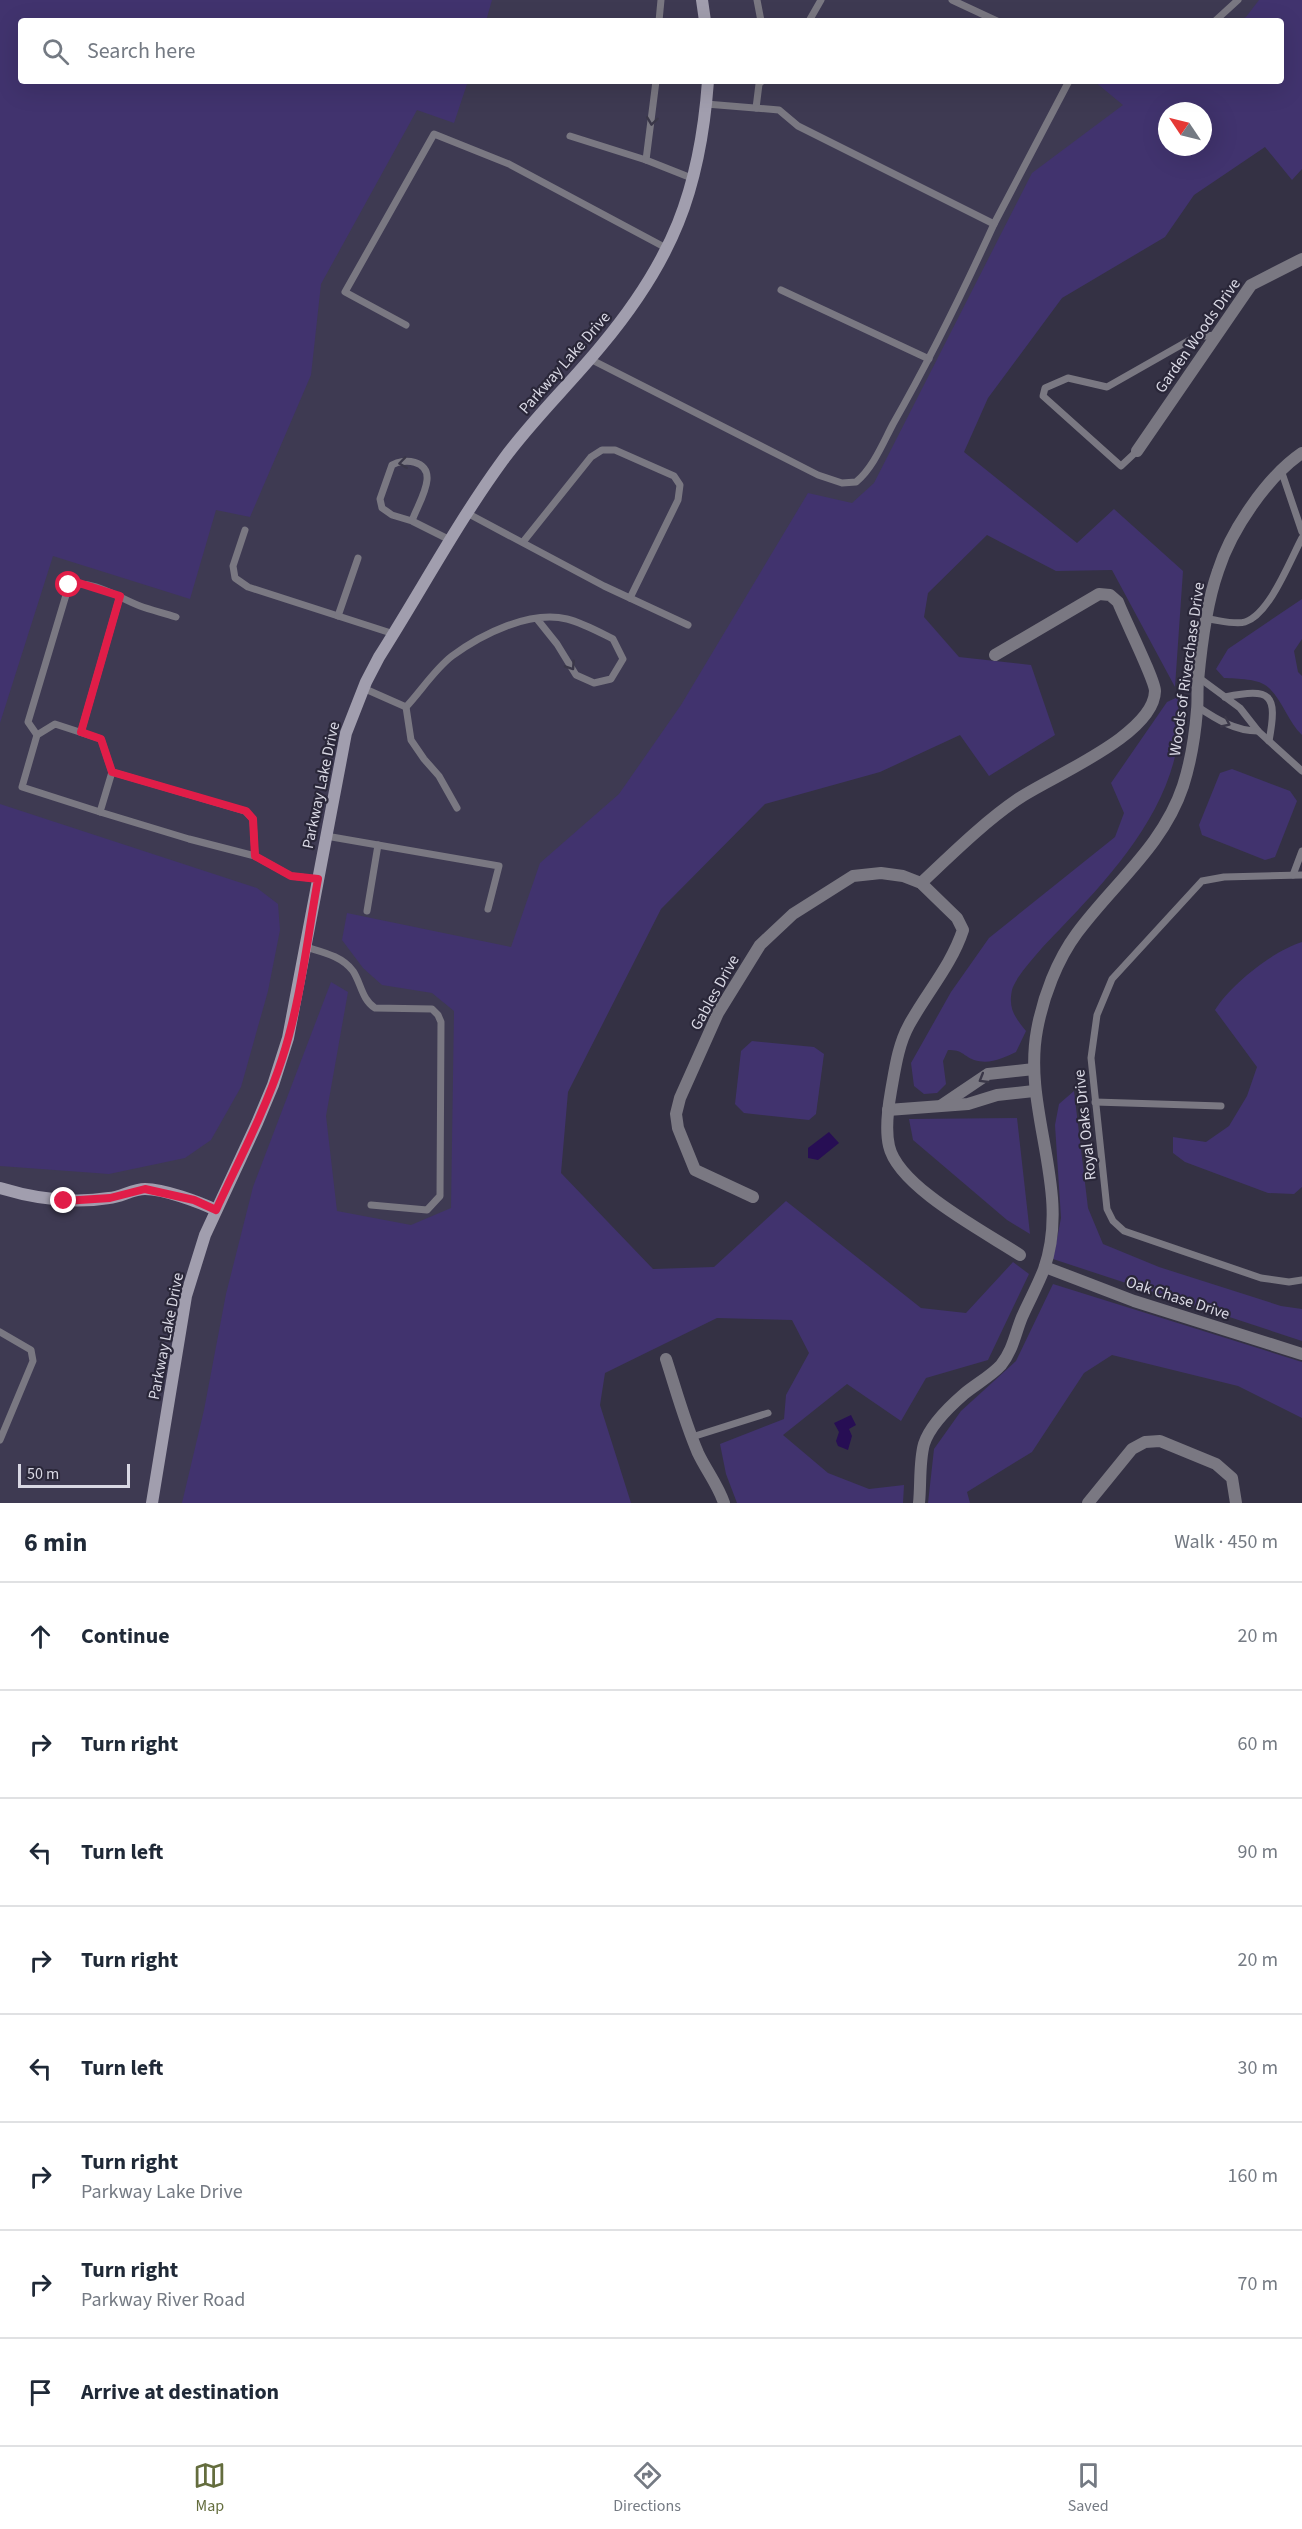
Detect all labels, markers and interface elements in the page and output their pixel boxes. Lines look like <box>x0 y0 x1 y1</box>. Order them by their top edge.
search box <box>18 18 1284 84</box>
icon: search <box>39 35 72 68</box>
text: Search here <box>87 35 195 67</box>
north arrow <box>1158 102 1212 156</box>
one-way arrow <box>646 116 658 125</box>
street label: Garden Woods Drive <box>1150 274 1246 397</box>
street label: Parkway Lake Drive <box>514 307 616 419</box>
one-way arrow <box>398 456 408 468</box>
route start <box>55 571 81 597</box>
street label: Woods of Riverchase Drive <box>1164 581 1210 758</box>
one-way arrow <box>564 659 575 670</box>
one-way arrow <box>1220 716 1231 728</box>
street label: Parkway Lake Drive <box>297 720 345 851</box>
street label: Gables Drive <box>685 951 745 1034</box>
street label: Royal Oaks Drive <box>1068 1068 1102 1181</box>
one-way arrow <box>978 1072 989 1083</box>
route end <box>50 1187 76 1213</box>
street label: Parkway Lake Drive <box>143 1271 189 1402</box>
street label: Oak Chase Drive <box>1123 1271 1233 1325</box>
scale bar <box>18 1461 130 1488</box>
text: 50 m <box>27 1463 59 1485</box>
text: 6 min <box>24 1524 87 1561</box>
text: Walk · 450 m <box>1174 1528 1278 1556</box>
icon: ahead <box>24 1620 57 1653</box>
text: Continue <box>81 1620 170 1652</box>
text: 20 m <box>1238 1622 1278 1650</box>
icon: right <box>24 1728 57 1761</box>
text: Turn right <box>81 1728 178 1760</box>
text: 60 m <box>1238 1730 1278 1758</box>
icon: left <box>24 1836 57 1869</box>
text: Turn left <box>81 1836 163 1868</box>
text: 90 m <box>1238 1838 1278 1866</box>
icon: right <box>24 1944 57 1977</box>
text: Turn right <box>81 1944 178 1976</box>
text: 20 m <box>1238 1946 1278 1974</box>
icon: left <box>24 2052 57 2085</box>
text: Turn left <box>81 2052 163 2084</box>
text: 30 m <box>1238 2054 1278 2082</box>
text: Turn right <box>81 2146 178 2178</box>
icon: right <box>24 2160 57 2193</box>
text: 160 m <box>1228 2162 1278 2190</box>
text: Parkway Lake Drive <box>81 2178 243 2206</box>
text: Turn right <box>81 2254 178 2286</box>
icon: right <box>24 2268 57 2301</box>
text: 70 m <box>1238 2270 1278 2298</box>
text: Parkway River Road <box>81 2286 245 2314</box>
icon: arrive <box>24 2376 57 2409</box>
text: Arrive at destination <box>81 2376 279 2408</box>
tab: Map <box>193 2459 226 2517</box>
tab: Directions <box>613 2459 681 2517</box>
tab: Saved <box>1068 2459 1109 2517</box>

